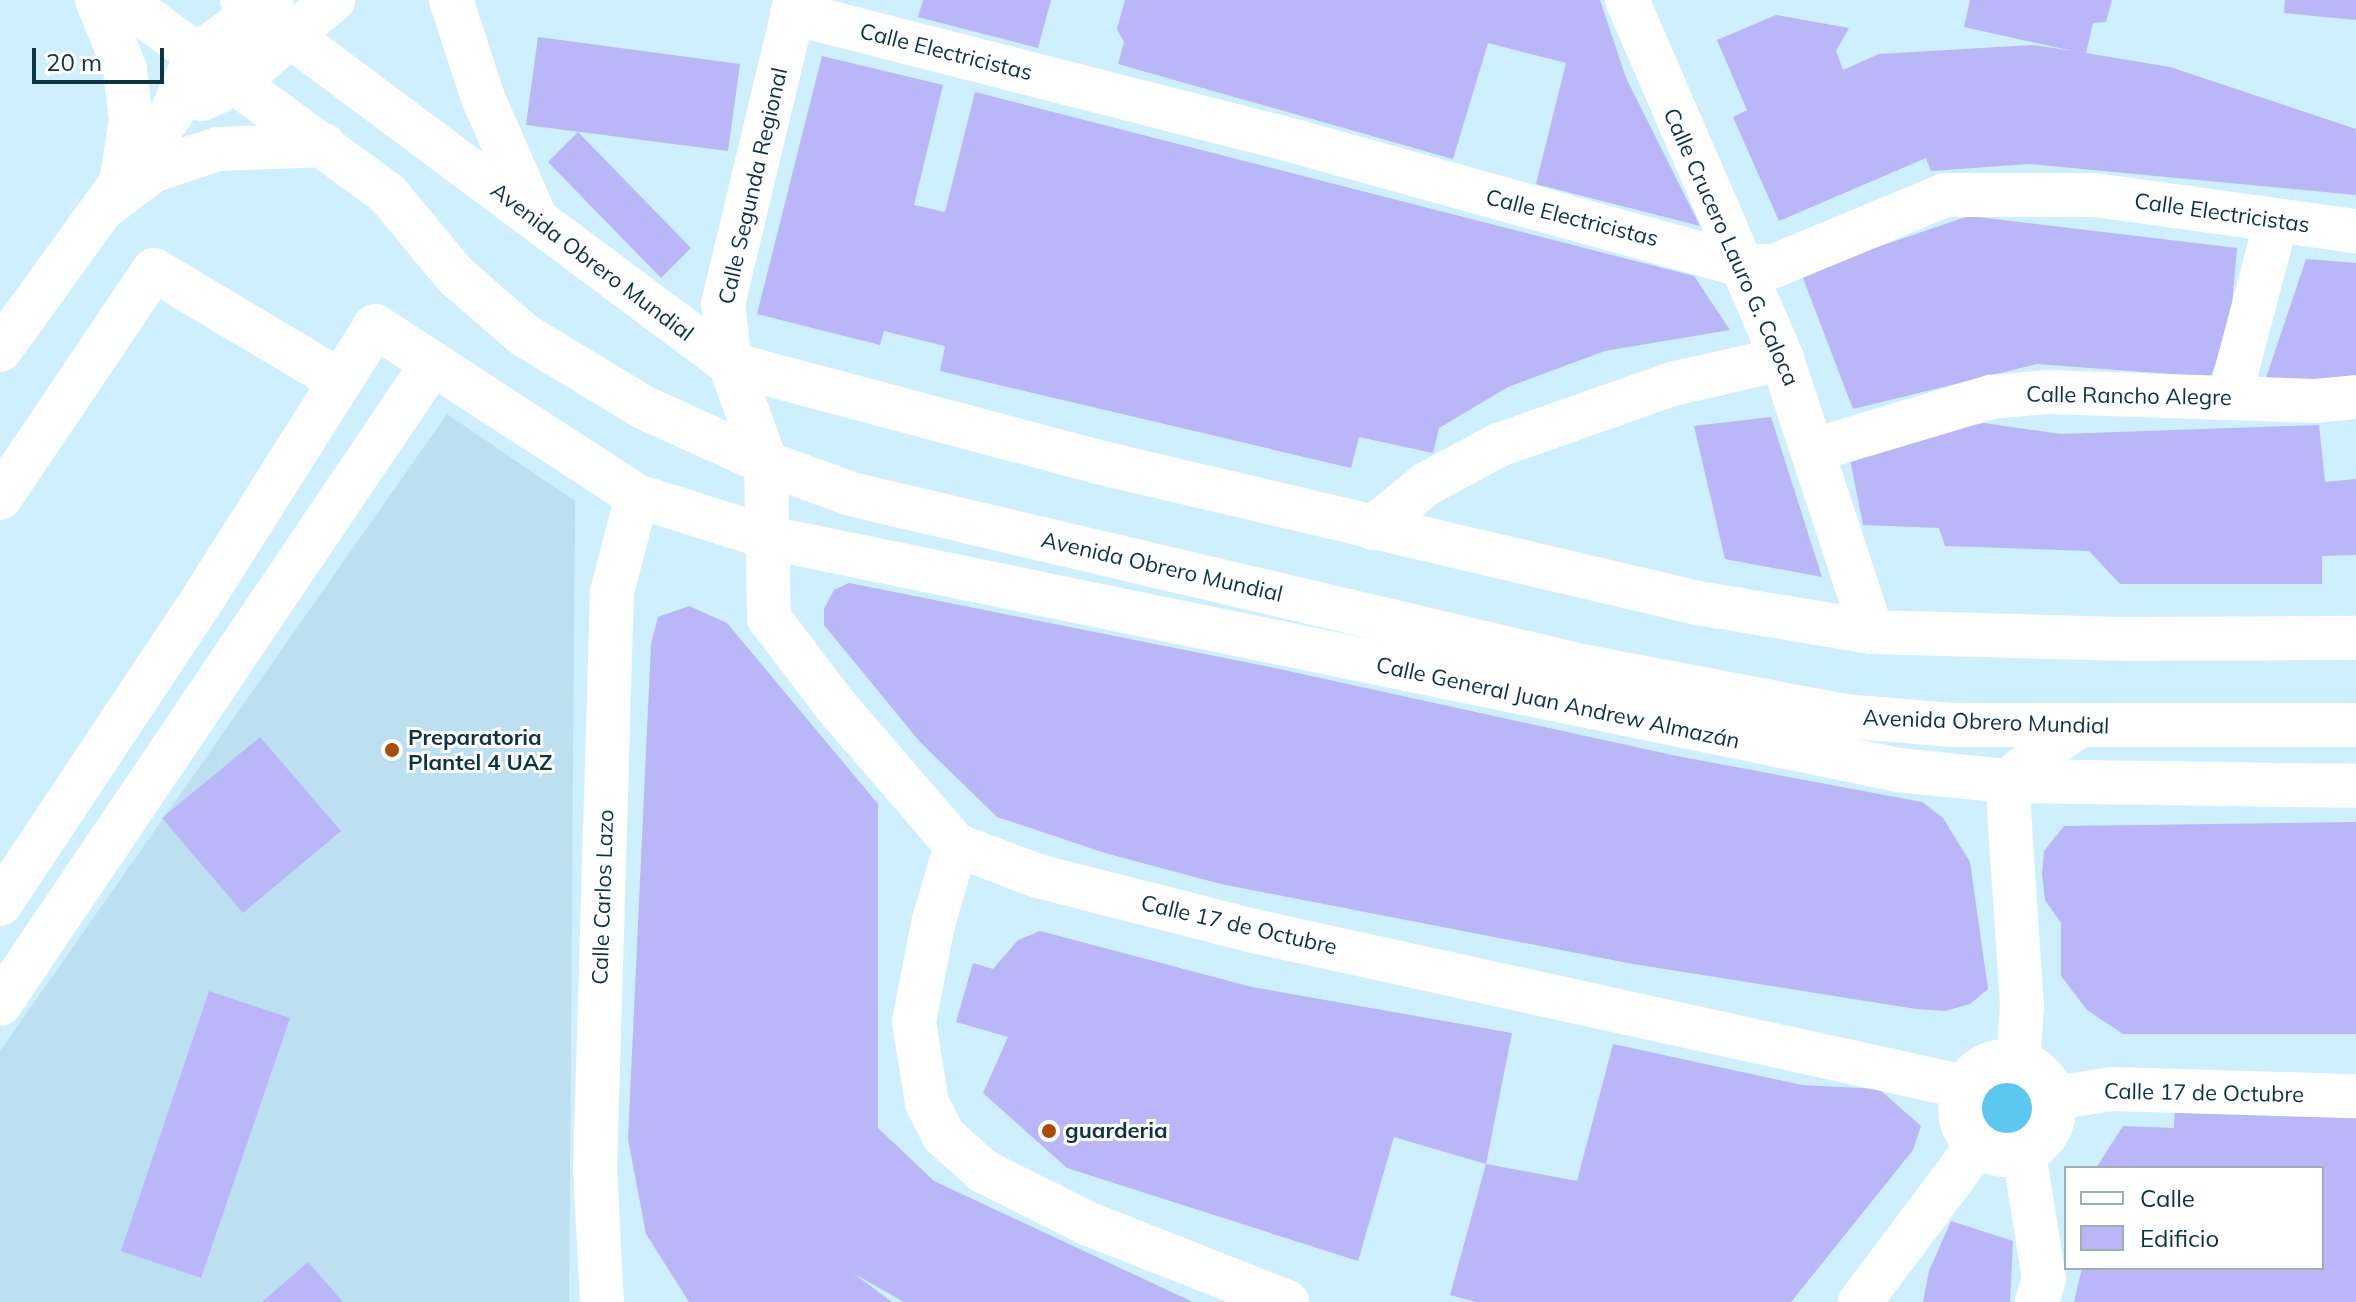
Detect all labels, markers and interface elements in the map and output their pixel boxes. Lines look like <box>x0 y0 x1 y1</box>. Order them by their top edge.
street label: Calle Electricistas <box>857 18 1035 86</box>
scale bar <box>36 32 168 82</box>
text: 20 m <box>46 47 102 77</box>
street label: Calle Segunda Regional <box>713 65 793 307</box>
street label: Calle Crucero Lauro G. Caloca <box>1658 104 1804 390</box>
street label: Avenida Obrero Mundial <box>485 177 699 347</box>
street label: Calle Electricistas <box>1483 184 1661 252</box>
street label: Calle Electricistas <box>2133 188 2311 238</box>
street label: Calle Rancho Alegre <box>2026 381 2232 411</box>
street label: Avenida Obrero Mundial <box>1039 526 1285 608</box>
street label: Calle General Juan Andrew Almazán <box>1374 652 1742 754</box>
street label: Avenida Obrero Mundial <box>1862 705 2110 739</box>
place label: Preparatoria Plantel 4 UAZ <box>408 724 552 776</box>
marker: Preparatoria Plantel 4 UAZ <box>383 741 401 759</box>
street label: Calle Carlos Lazo <box>587 809 619 985</box>
street label: Calle 17 de Octubre <box>1138 890 1340 960</box>
street label: Calle 17 de Octubre <box>2104 1078 2304 1108</box>
place label: guarderia <box>1065 1118 1168 1144</box>
marker: guarderia <box>1040 1122 1058 1140</box>
legend <box>2064 1166 2324 1270</box>
text: Calle <box>2140 1183 2195 1213</box>
text: Edificio <box>2140 1223 2219 1253</box>

